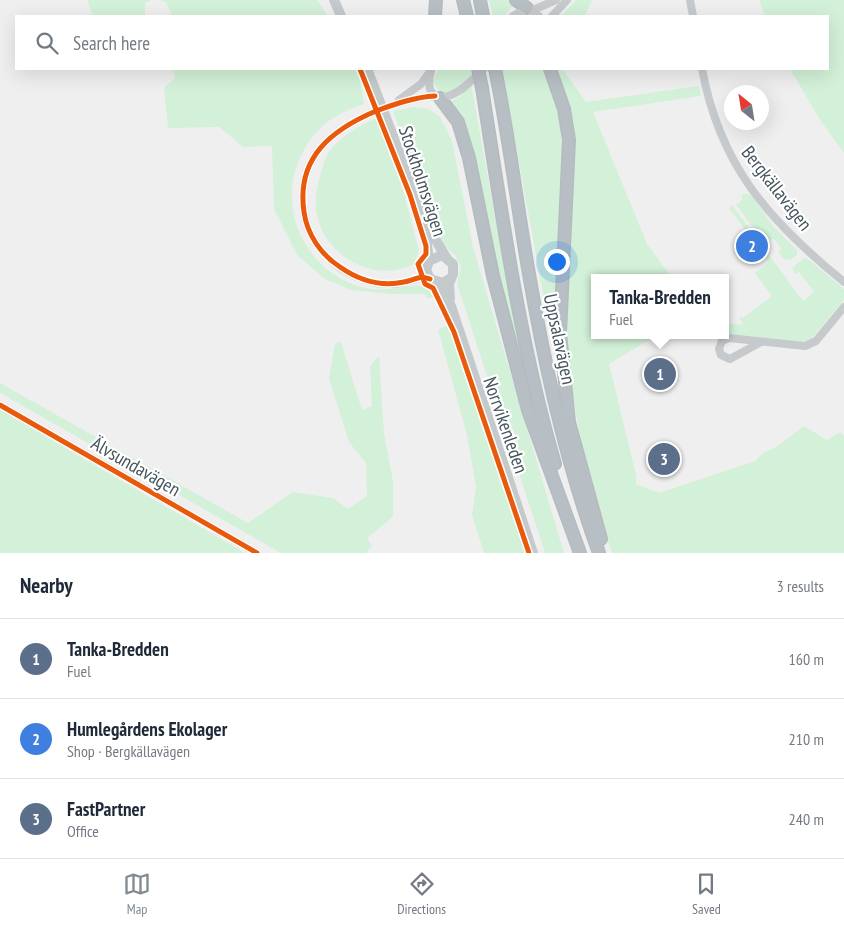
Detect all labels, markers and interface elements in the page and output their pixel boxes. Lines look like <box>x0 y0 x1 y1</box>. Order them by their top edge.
search box <box>15 15 829 70</box>
icon: search <box>33 29 61 57</box>
text: Search here <box>73 31 150 55</box>
north arrow <box>724 85 769 130</box>
street label: Stockholmsvägen <box>394 123 452 239</box>
street label: Bergkällavägen <box>736 141 818 235</box>
pin: 2 <box>736 227 768 265</box>
your location <box>544 249 570 275</box>
popup <box>591 274 729 339</box>
text: Tanka-Bredden <box>609 285 711 309</box>
street label: Uppsalavägen <box>539 292 581 386</box>
text: Fuel <box>609 309 633 329</box>
pin: 1 <box>644 355 676 393</box>
street label: Norrvikenleden <box>478 374 534 476</box>
street label: Älvsundavägen <box>87 431 185 501</box>
pin: 3 <box>648 440 680 478</box>
text: Nearby <box>20 572 73 599</box>
text: 3 results <box>777 576 824 596</box>
text: Tanka-Bredden <box>67 637 169 661</box>
text: 1 <box>32 649 40 669</box>
text: 160 m <box>789 649 824 669</box>
text: Fuel <box>67 661 91 681</box>
text: Humlegårdens Ekolager <box>67 717 227 741</box>
text: 2 <box>32 729 40 749</box>
text: 210 m <box>789 729 824 749</box>
text: Shop · Bergkällavägen <box>67 741 190 761</box>
text: FastPartner <box>67 797 145 821</box>
text: 3 <box>32 809 40 829</box>
text: 240 m <box>789 809 824 829</box>
text: Office <box>67 821 99 841</box>
tab: Map <box>123 870 151 918</box>
tab: Directions <box>397 870 446 918</box>
tab: Saved <box>692 870 721 918</box>

